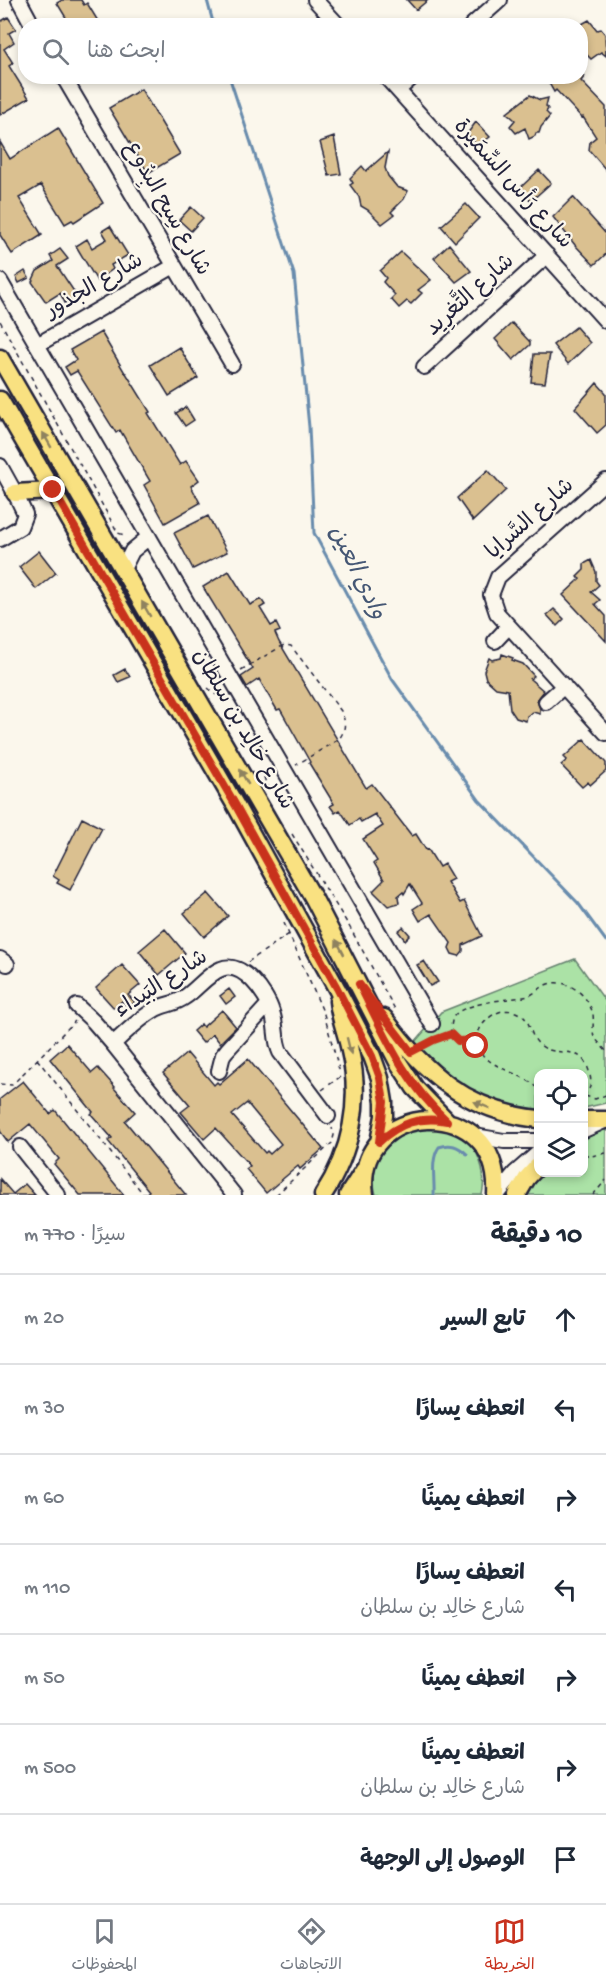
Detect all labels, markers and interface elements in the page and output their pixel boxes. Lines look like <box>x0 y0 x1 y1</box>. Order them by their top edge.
search box <box>18 18 588 84</box>
icon: search <box>39 35 72 68</box>
text: ابحث هنا <box>87 40 166 66</box>
street label: شارع رَأس السِّمَيرة <box>447 112 580 255</box>
street label: شارع سِيح البِدُوع <box>115 137 215 282</box>
street label: شارع التَّغرِيد <box>417 245 521 343</box>
street label: شارع الجذور <box>40 249 148 326</box>
one-way arrow <box>43 432 53 449</box>
street label: شارع السَّرايا <box>480 472 580 566</box>
route end <box>39 476 65 502</box>
water label: وادي العين <box>321 521 391 625</box>
one-way arrow <box>141 600 151 617</box>
street label: شارع خالِد بن سلطان <box>185 645 299 815</box>
one-way arrow <box>239 768 249 785</box>
one-way arrow <box>335 938 345 955</box>
street label: شارع البَيداء <box>111 945 213 1025</box>
route start <box>462 1032 488 1058</box>
one-way arrow <box>344 1036 354 1055</box>
map controls <box>534 1069 588 1177</box>
button: locate <box>534 1069 588 1123</box>
one-way arrow <box>474 1100 491 1109</box>
button: layers <box>534 1123 588 1177</box>
text: 10 دقيقة <box>491 1222 582 1253</box>
text: سيرًا · 770 m <box>24 1225 126 1248</box>
icon: ahead <box>549 1303 582 1336</box>
text: 20 m <box>24 1308 64 1331</box>
text: تابع السير <box>441 1308 525 1334</box>
icon: left <box>549 1393 582 1426</box>
text: 30 m <box>24 1398 65 1421</box>
text: انعطف يسارًا <box>416 1398 525 1424</box>
icon: right <box>549 1483 582 1516</box>
text: 60 m <box>24 1488 64 1511</box>
text: انعطف يمينًا <box>422 1488 525 1514</box>
text: انعطف يسارًا <box>416 1562 525 1588</box>
icon: left <box>549 1573 582 1606</box>
text: 110 m <box>24 1578 70 1601</box>
text: شارع خالِد بن سلطان <box>360 1598 525 1621</box>
icon: right <box>549 1663 582 1696</box>
text: 50 m <box>24 1668 65 1691</box>
text: انعطف يمينًا <box>422 1668 525 1694</box>
text: انعطف يمينًا <box>422 1742 525 1768</box>
icon: right <box>549 1753 582 1786</box>
text: 500 m <box>24 1758 76 1781</box>
text: شارع خالِد بن سلطان <box>360 1778 525 1801</box>
icon: arrive <box>549 1843 582 1876</box>
text: الوصول إلى الوجهة <box>360 1848 525 1874</box>
tab: المحفوظات <box>71 1915 137 1978</box>
tab: الاتجاهات <box>280 1915 342 1978</box>
tab: الخريطة <box>485 1915 535 1978</box>

